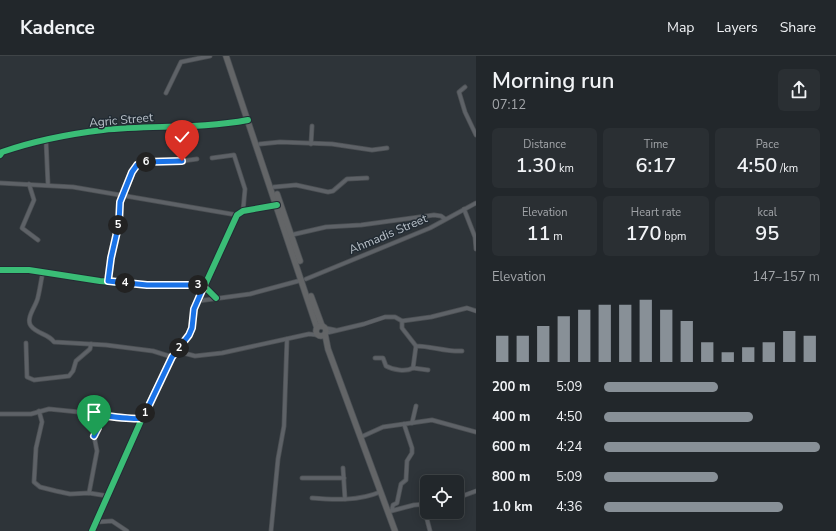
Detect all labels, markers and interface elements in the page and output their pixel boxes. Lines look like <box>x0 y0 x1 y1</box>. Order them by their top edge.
text: Kadence <box>20 15 95 41</box>
text: Map <box>667 18 694 37</box>
text: Layers <box>716 18 758 37</box>
text: Share <box>780 18 816 37</box>
text: Morning run <box>492 66 615 96</box>
button: share <box>778 69 820 111</box>
text: 07:12 <box>492 96 526 114</box>
street label: Agric Street <box>88 109 154 131</box>
pin <box>165 120 199 161</box>
icon: check <box>171 126 193 148</box>
text: Distance <box>523 137 566 152</box>
text: Time <box>644 137 668 152</box>
text: Pace <box>756 137 779 152</box>
pin: 6 <box>136 152 156 172</box>
text: 1.30 <box>515 152 556 179</box>
text: 6:17 <box>636 152 676 179</box>
text: 4:50 <box>737 152 777 179</box>
text: 6 <box>143 154 149 169</box>
text: km <box>556 161 574 176</box>
text: /km <box>777 161 798 176</box>
text: Elevation <box>522 205 567 220</box>
text: Heart rate <box>631 205 681 220</box>
text: kcal <box>758 205 777 220</box>
street label: Ahmadis Street <box>346 210 430 258</box>
pin: 5 <box>108 215 128 235</box>
text: 5 <box>115 217 121 232</box>
text: 11 <box>527 220 551 247</box>
text: 170 <box>625 220 661 247</box>
text: 95 <box>755 220 779 247</box>
text: m <box>551 229 563 244</box>
text: bpm <box>661 229 687 244</box>
text: Elevation <box>492 268 546 286</box>
text: 147–157 m <box>752 268 820 286</box>
pin: 4 <box>115 273 135 293</box>
text: 4 <box>122 275 128 290</box>
pin: 3 <box>188 275 208 295</box>
text: 3 <box>195 277 201 292</box>
pin: 2 <box>169 338 189 358</box>
text: 2 <box>176 340 182 355</box>
text: 200 m <box>492 378 530 396</box>
text: 5:09 <box>556 378 582 396</box>
pin <box>77 395 111 436</box>
icon: arrive <box>83 401 105 423</box>
pin: 1 <box>135 403 155 423</box>
text: 1 <box>142 405 148 420</box>
text: 400 m <box>492 408 530 426</box>
text: 4:50 <box>556 408 582 426</box>
text: 600 m <box>492 438 530 456</box>
text: 4:24 <box>556 438 582 456</box>
text: 800 m <box>492 468 530 486</box>
text: 5:09 <box>556 468 582 486</box>
map controls <box>420 475 464 519</box>
button: locate <box>420 475 464 519</box>
text: 1.0 km <box>492 498 533 516</box>
text: 4:36 <box>556 498 582 516</box>

